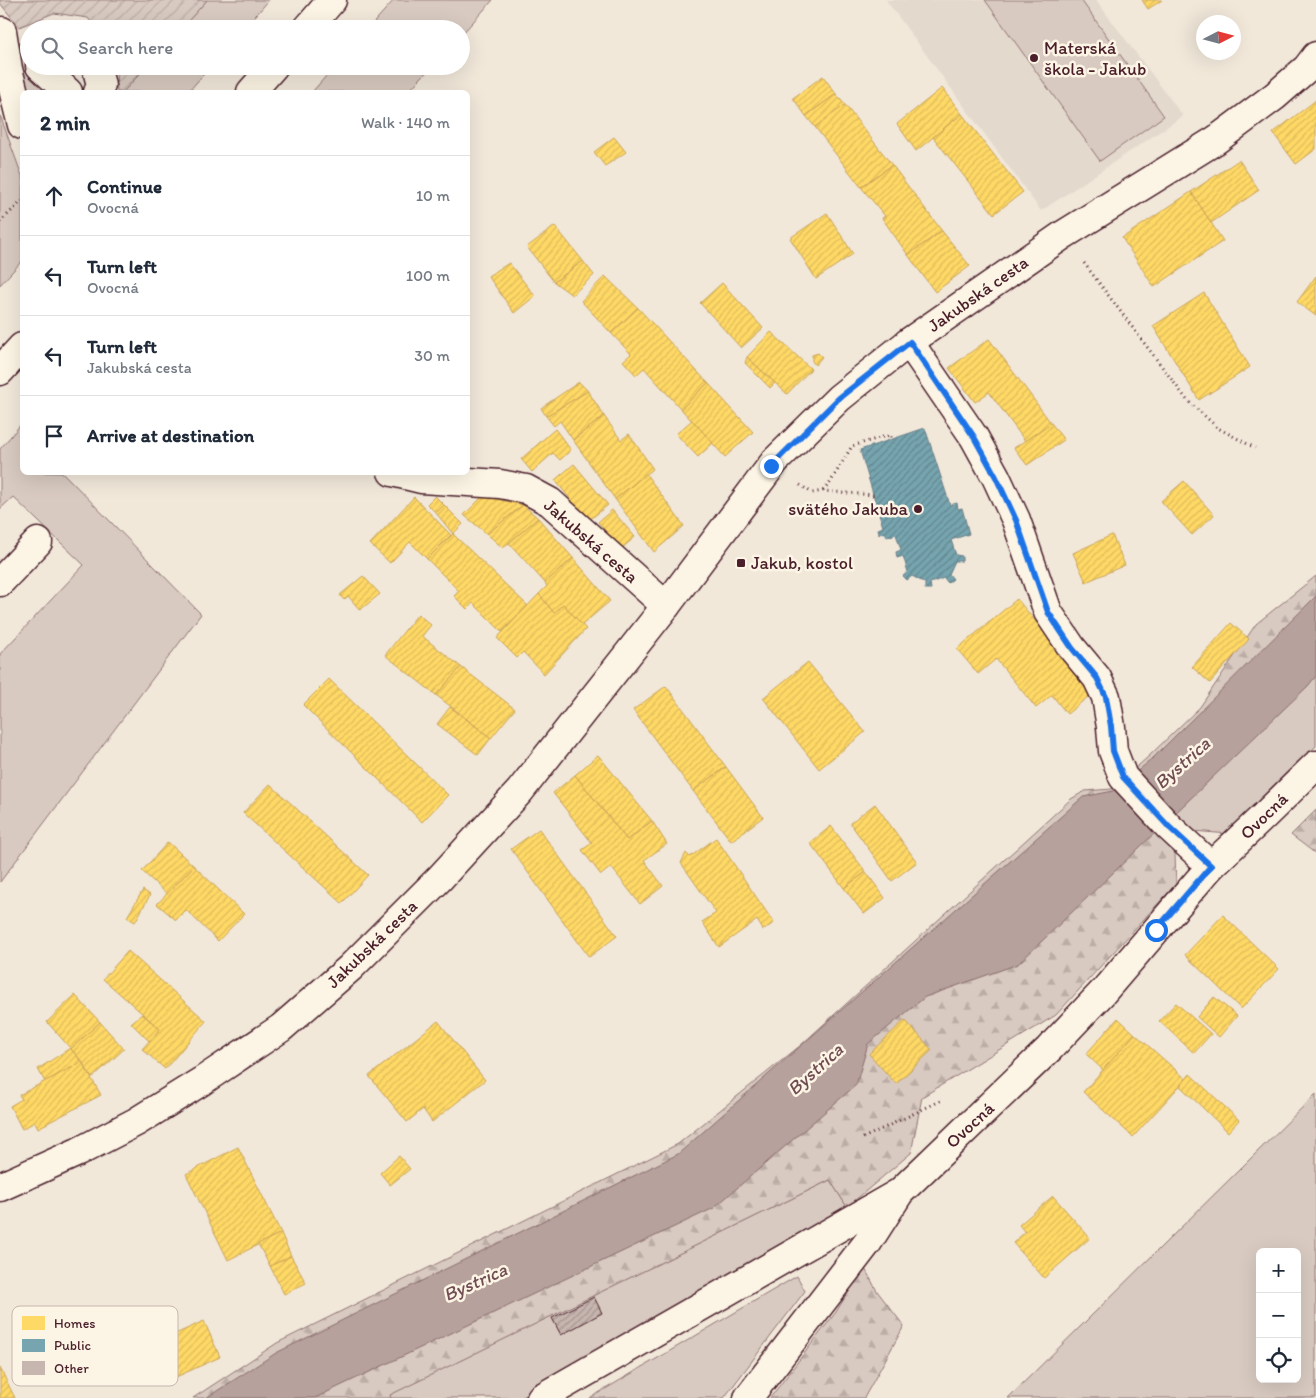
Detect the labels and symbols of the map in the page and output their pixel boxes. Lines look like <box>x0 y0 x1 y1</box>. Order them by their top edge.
north arrow <box>1196 15 1241 60</box>
place label: Materská škola - Jakub <box>1044 37 1146 80</box>
marker: Materská škola - Jakub <box>1028 52 1040 64</box>
street label: Jakubská cesta <box>924 251 1033 337</box>
route end <box>760 455 783 478</box>
street label: Jakubská cesta <box>539 494 643 588</box>
place label: svätého Jakuba <box>788 498 909 520</box>
marker: svätého Jakuba <box>912 503 924 515</box>
place label: Jakub, kostol <box>751 552 853 574</box>
marker: Jakub, kostol <box>735 557 747 569</box>
water label: Bystrica <box>1149 732 1215 794</box>
street label: Ovocná <box>1235 787 1293 844</box>
street label: Jakubská cesta <box>322 895 422 993</box>
route start <box>1145 919 1168 942</box>
water label: Bystrica <box>782 1038 848 1100</box>
street label: Ovocná <box>941 1097 999 1153</box>
water label: Bystrica <box>440 1258 511 1306</box>
legend <box>12 1306 178 1386</box>
text: Homes <box>54 1315 96 1332</box>
text: Public <box>54 1337 92 1354</box>
text: Other <box>54 1360 89 1377</box>

